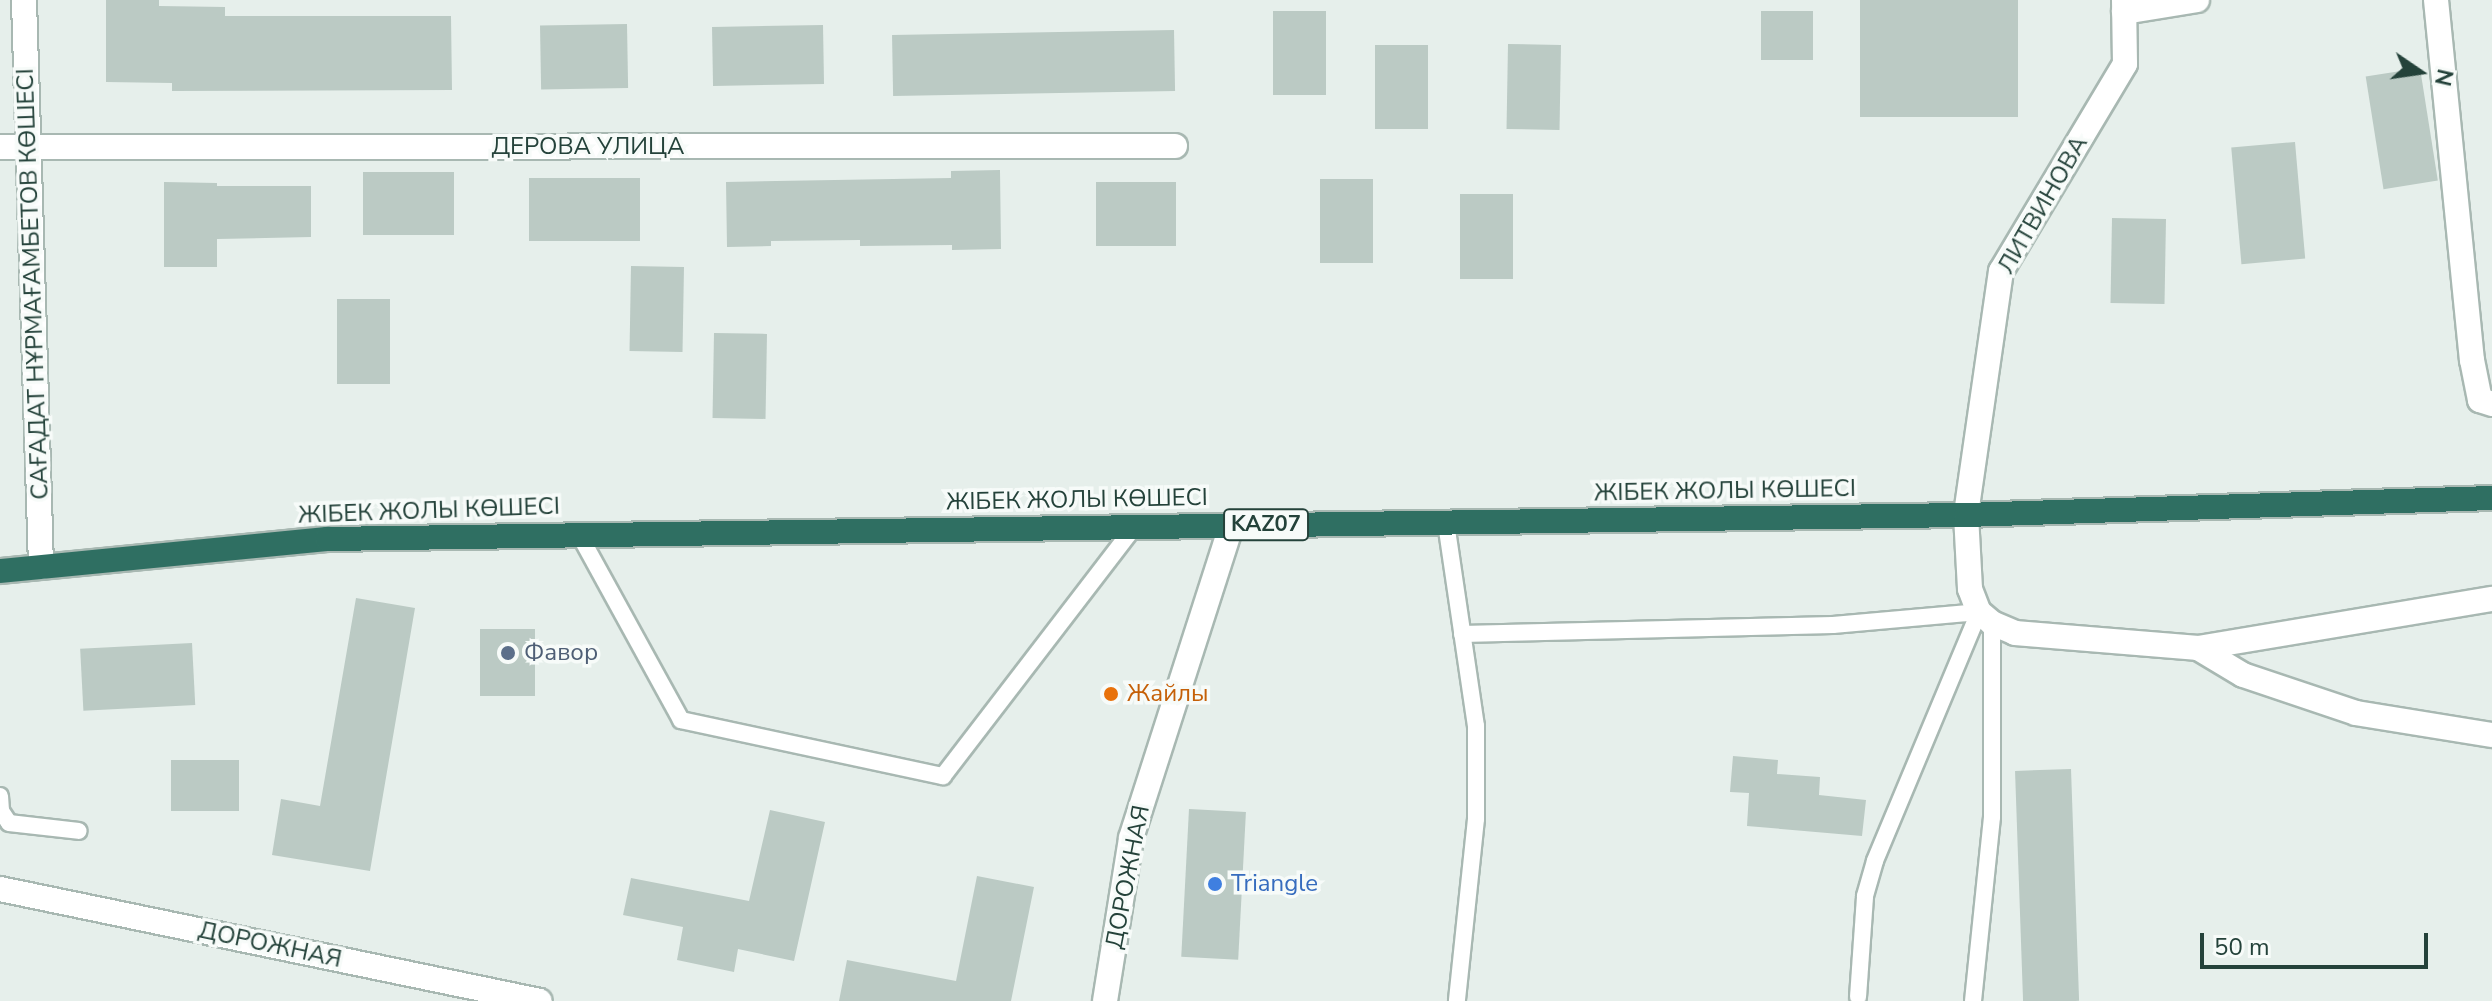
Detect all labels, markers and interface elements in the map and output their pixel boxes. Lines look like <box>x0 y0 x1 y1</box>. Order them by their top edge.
north arrow <box>2380 32 2460 112</box>
text: N <box>2427 66 2460 89</box>
street label: САҒАДАТ НҰРМАҒАМБЕТОВ КӨШЕСІ <box>11 68 55 500</box>
street label: ЛИТВИНОВА <box>1992 131 2094 279</box>
street label: ДЕРОВА УЛИЦА <box>491 133 685 161</box>
street label: ЖІБЕК ЖОЛЫ КӨШЕСІ <box>1594 474 1856 508</box>
street label: ЖІБЕК ЖОЛЫ КӨШЕСІ <box>946 483 1208 517</box>
street label: ЖІБЕК ЖОЛЫ КӨШЕСІ <box>298 492 560 530</box>
road number: KAZ07 <box>1222 507 1310 543</box>
place label: Фавор <box>524 639 598 667</box>
marker: Фавор <box>499 644 517 662</box>
place label: Жайлы <box>1127 680 1208 708</box>
marker: Жайлы <box>1102 685 1120 703</box>
street label: ДОРОЖНАЯ <box>1100 803 1156 951</box>
place label: Triangle <box>1231 870 1318 898</box>
marker: Triangle <box>1206 875 1224 893</box>
street label: ДОРОЖНАЯ <box>196 916 344 974</box>
scale bar <box>2204 917 2432 967</box>
text: 50 m <box>2214 931 2270 963</box>

